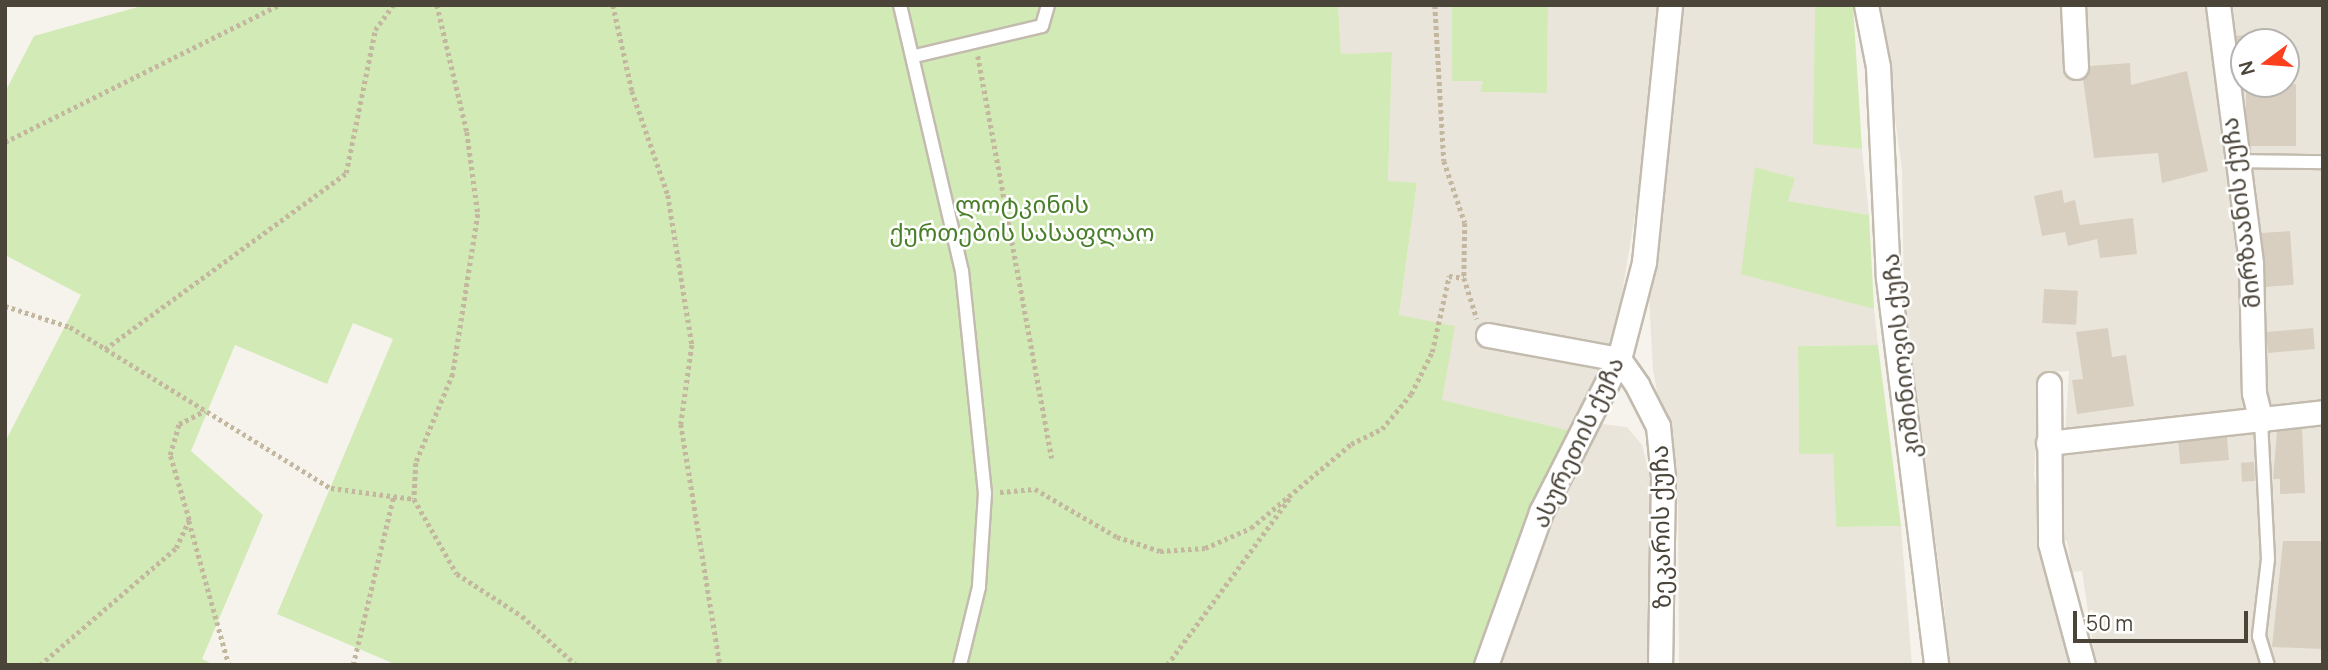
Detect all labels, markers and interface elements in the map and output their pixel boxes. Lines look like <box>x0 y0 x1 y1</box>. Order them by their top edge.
north arrow <box>2230 28 2300 98</box>
text: N <box>2232 58 2261 78</box>
street label: მირზაანის ქუჩა <box>2214 116 2266 310</box>
park label: ლოტკინის ქურთების სასაფლაო <box>889 190 1155 246</box>
street label: კიშინიოვის ქუჩა <box>1875 252 1925 460</box>
street label: ასურეთის ქუჩა <box>1525 352 1629 532</box>
street label: ზეკარის ქუჩა <box>1644 445 1676 609</box>
scale bar <box>2076 596 2251 640</box>
text: 50 m <box>2086 609 2133 637</box>

